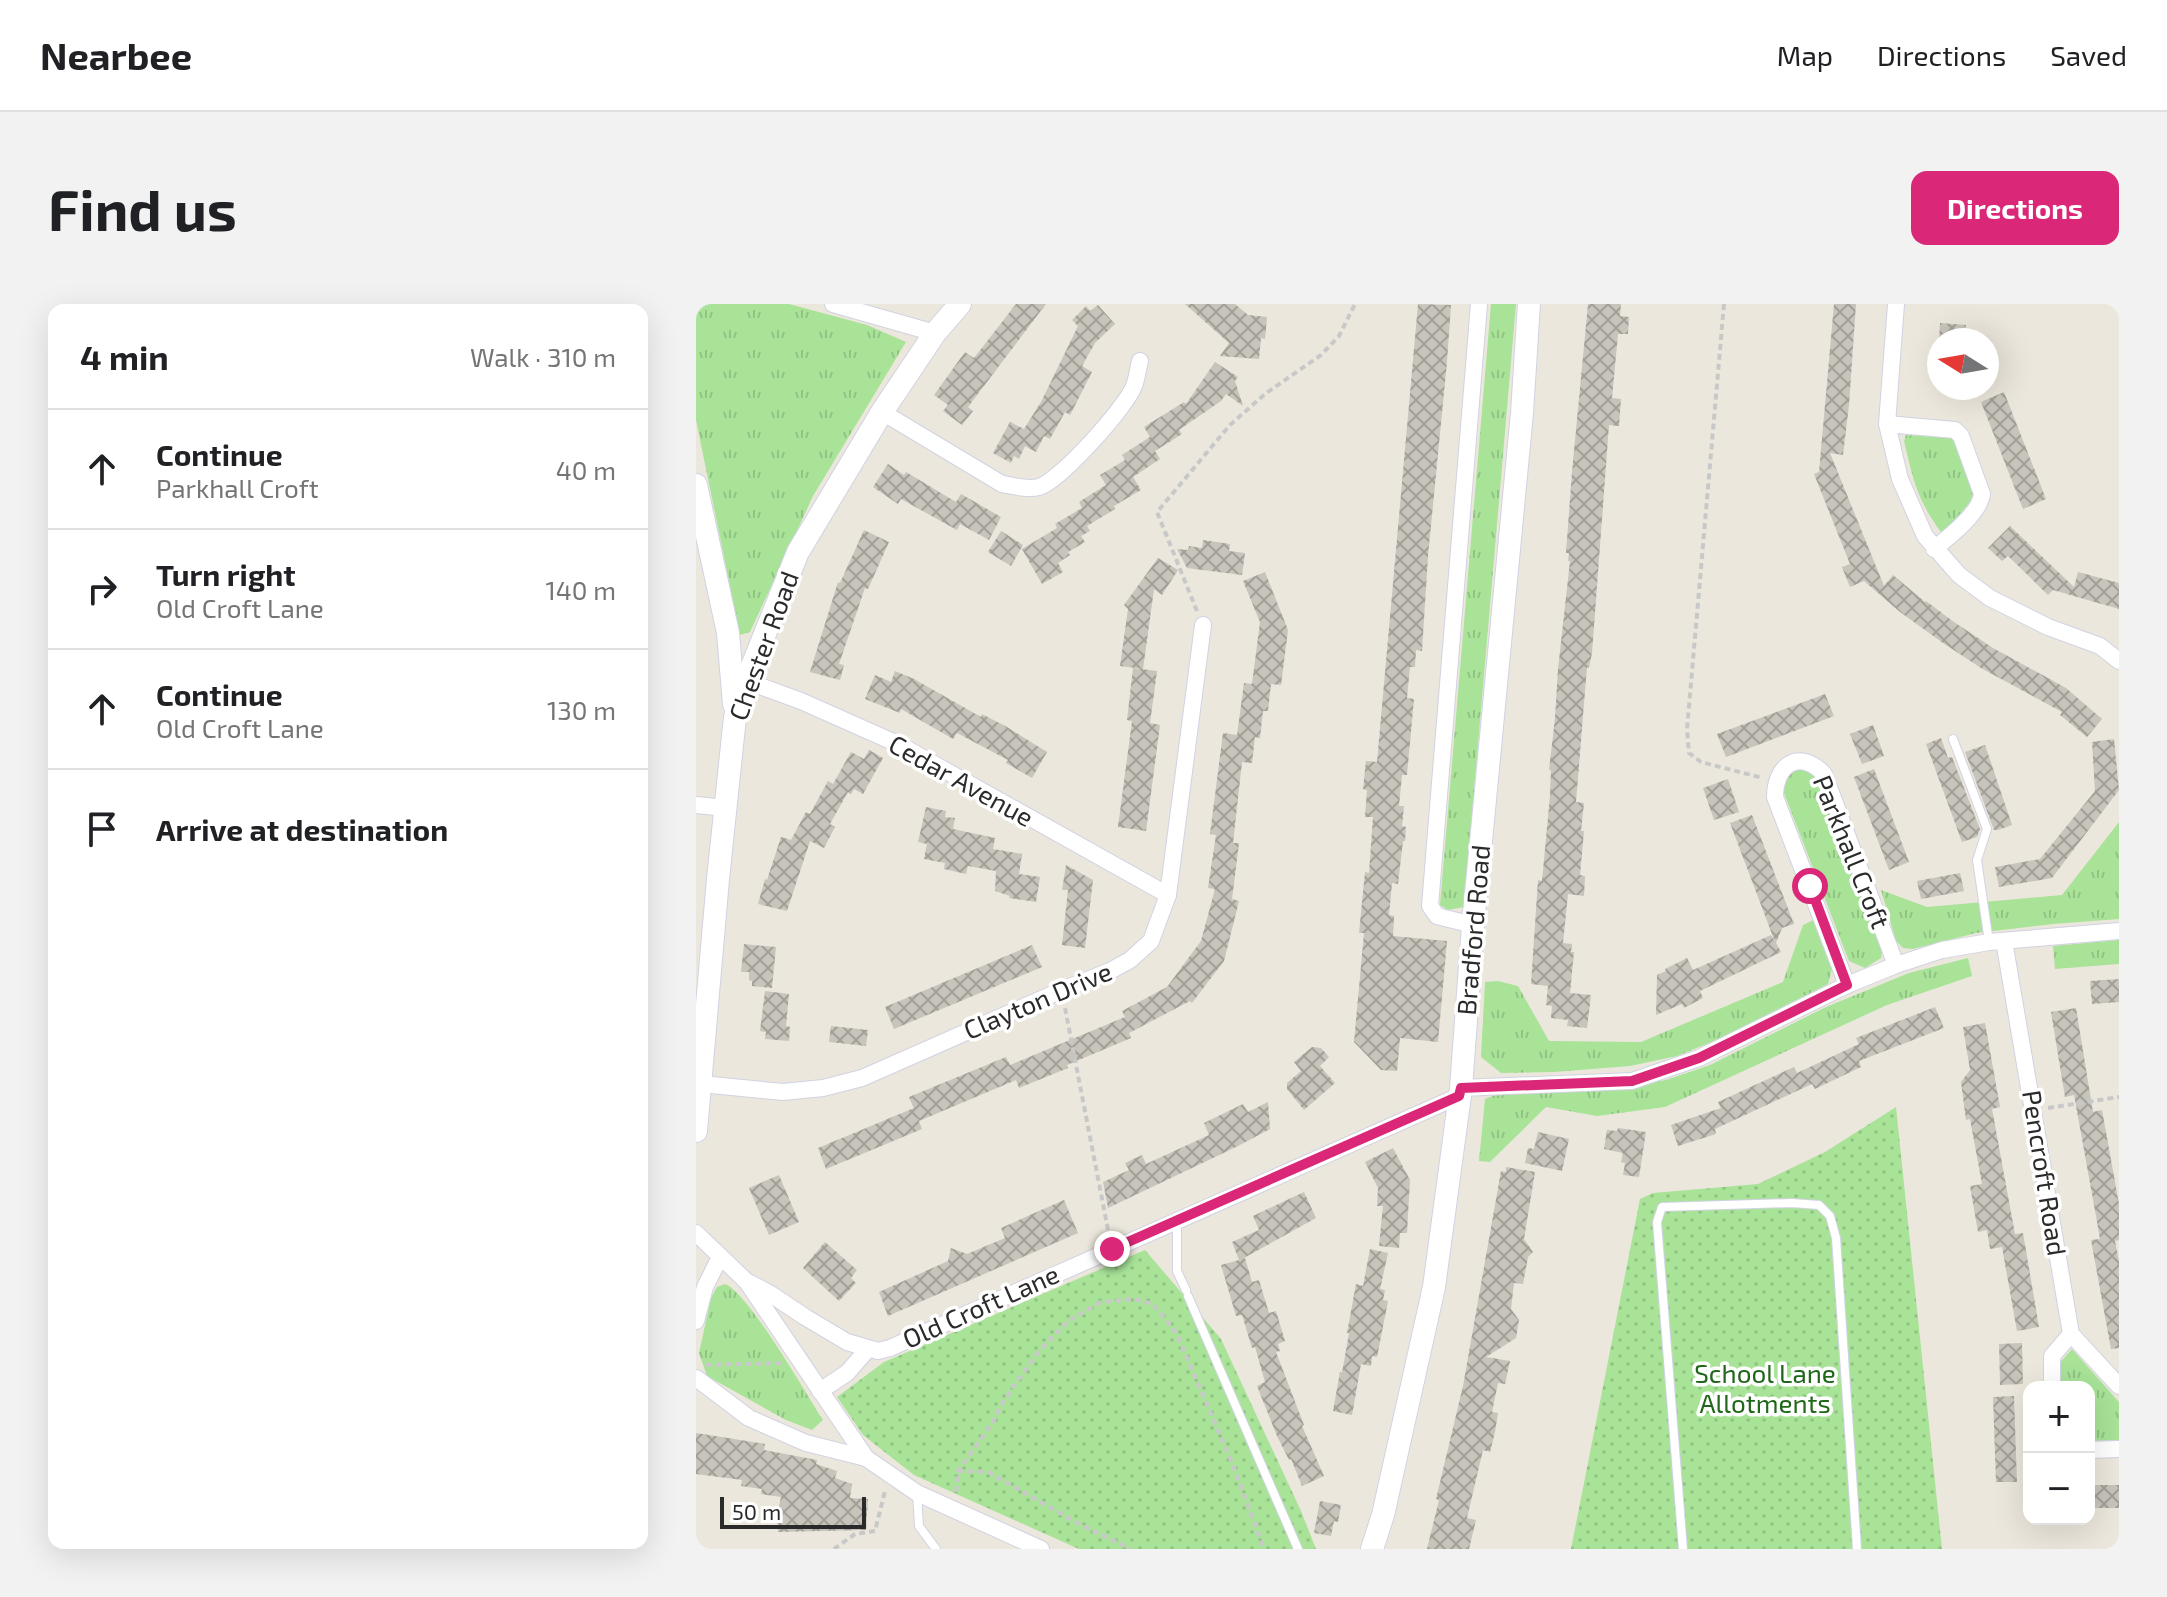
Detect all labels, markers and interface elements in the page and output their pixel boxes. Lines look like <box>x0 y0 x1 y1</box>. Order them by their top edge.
text: Nearbee <box>40 32 192 78</box>
text: Map <box>1777 38 1833 72</box>
text: Directions <box>1877 38 2006 72</box>
text: Saved <box>2050 38 2127 72</box>
button: Directions <box>1911 171 2119 245</box>
text: Find us <box>48 175 237 242</box>
north arrow <box>1927 328 1999 400</box>
text: 4 min <box>80 336 169 377</box>
text: Walk · 310 m <box>470 341 616 372</box>
text: Continue <box>156 436 283 472</box>
icon: ahead <box>80 447 124 491</box>
text: 40 m <box>556 454 616 485</box>
text: Parkhall Croft <box>156 472 319 503</box>
text: Turn right <box>156 556 296 592</box>
icon: right <box>80 567 124 611</box>
street label: Chester Road <box>721 567 804 724</box>
text: 140 m <box>545 574 616 605</box>
text: Old Croft Lane <box>156 592 324 623</box>
text: Continue <box>156 676 283 712</box>
icon: ahead <box>80 687 124 731</box>
text: 130 m <box>547 694 616 725</box>
text: Old Croft Lane <box>156 712 324 743</box>
street label: Cedar Avenue <box>884 727 1039 832</box>
street label: Parkhall Croft <box>1808 770 1897 933</box>
icon: arrive <box>80 807 124 851</box>
text: Arrive at destination <box>156 811 448 847</box>
street label: Bradford Road <box>1450 843 1495 1016</box>
route start <box>1792 868 1828 904</box>
street label: Clayton Drive <box>959 955 1116 1045</box>
street label: Pencroft Road <box>2017 1088 2074 1258</box>
route end <box>1094 1231 1130 1267</box>
street label: Old Croft Lane <box>897 1257 1063 1354</box>
park label: School Lane Allotments <box>1694 1357 1836 1418</box>
map controls <box>2023 1381 2095 1525</box>
button: + <box>2023 1381 2095 1453</box>
button: − <box>2023 1453 2095 1525</box>
scale bar <box>720 1493 866 1529</box>
text: 50 m <box>732 1498 781 1524</box>

